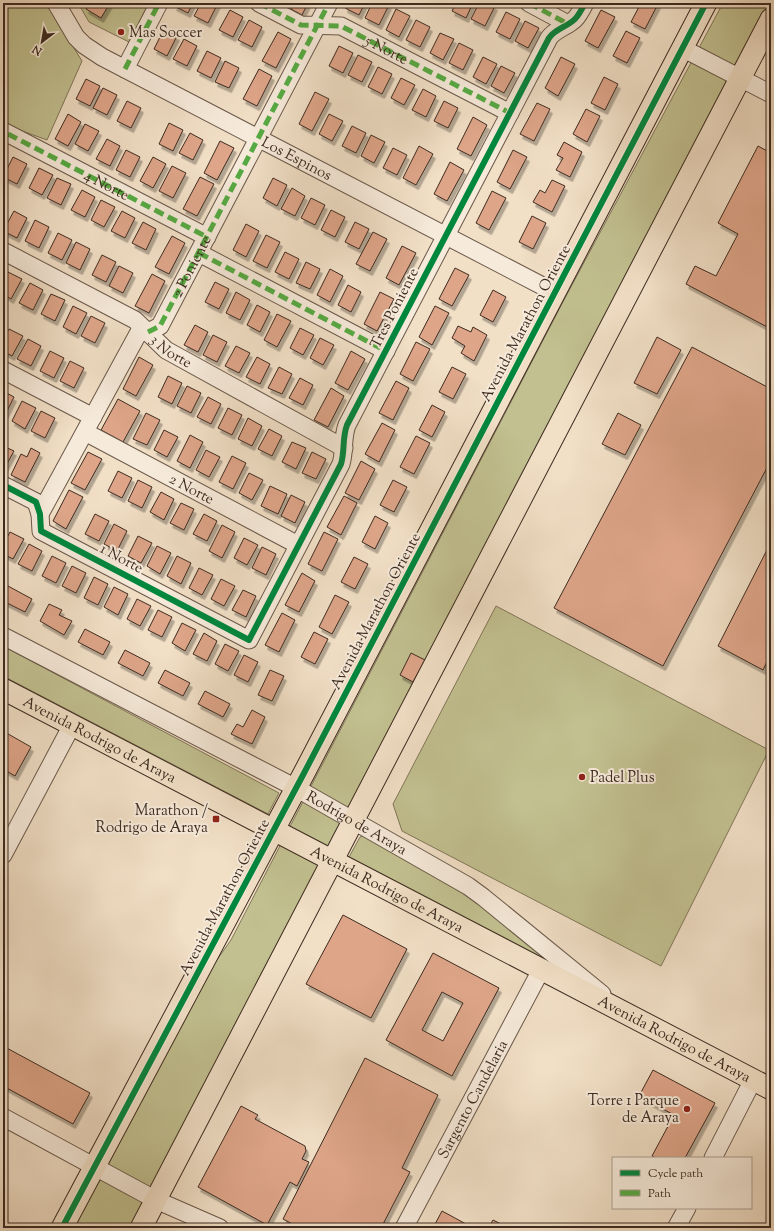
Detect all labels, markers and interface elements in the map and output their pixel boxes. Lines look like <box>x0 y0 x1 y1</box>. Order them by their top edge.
north arrow <box>22 22 62 62</box>
place label: Mas Soccer <box>129 23 202 44</box>
marker: Mas Soccer <box>116 27 126 37</box>
street label: 5 Norte <box>360 31 411 71</box>
text: N <box>29 40 46 59</box>
street label: Los Espinos <box>257 133 335 187</box>
street label: 4 Norte <box>80 166 133 207</box>
street label: 2 Poniente <box>168 232 218 301</box>
street label: Avenida Marathon Oriente <box>476 242 577 406</box>
street label: Tres Poniente <box>366 265 425 353</box>
street label: 3 Norte <box>144 331 195 374</box>
street label: 2 Norte <box>165 470 217 511</box>
street label: Avenida Marathon Oriente <box>326 530 427 694</box>
street label: 1 Norte <box>96 539 147 579</box>
street label: Avenida Rodrigo de Araya <box>19 692 179 789</box>
place label: Padel Plus <box>590 768 655 789</box>
marker: Padel Plus <box>577 772 587 782</box>
street label: Rodrigo de Araya <box>302 787 410 861</box>
place label: Marathon / Rodrigo de Araya <box>96 801 208 839</box>
marker: Marathon / Rodrigo de Araya <box>211 814 221 824</box>
street label: Avenida Marathon Oriente <box>175 816 276 980</box>
street label: Avenida Rodrigo de Araya <box>306 842 467 939</box>
street label: Avenida Rodrigo de Araya <box>593 991 754 1089</box>
street label: Sargento Candelaria <box>434 1037 514 1163</box>
place label: Torre 1 Parque de Araya <box>587 1091 679 1129</box>
marker: Torre 1 Parque de Araya <box>682 1104 692 1114</box>
legend <box>612 1157 752 1209</box>
text: Cycle path <box>648 1165 703 1183</box>
text: Path <box>648 1185 671 1203</box>

